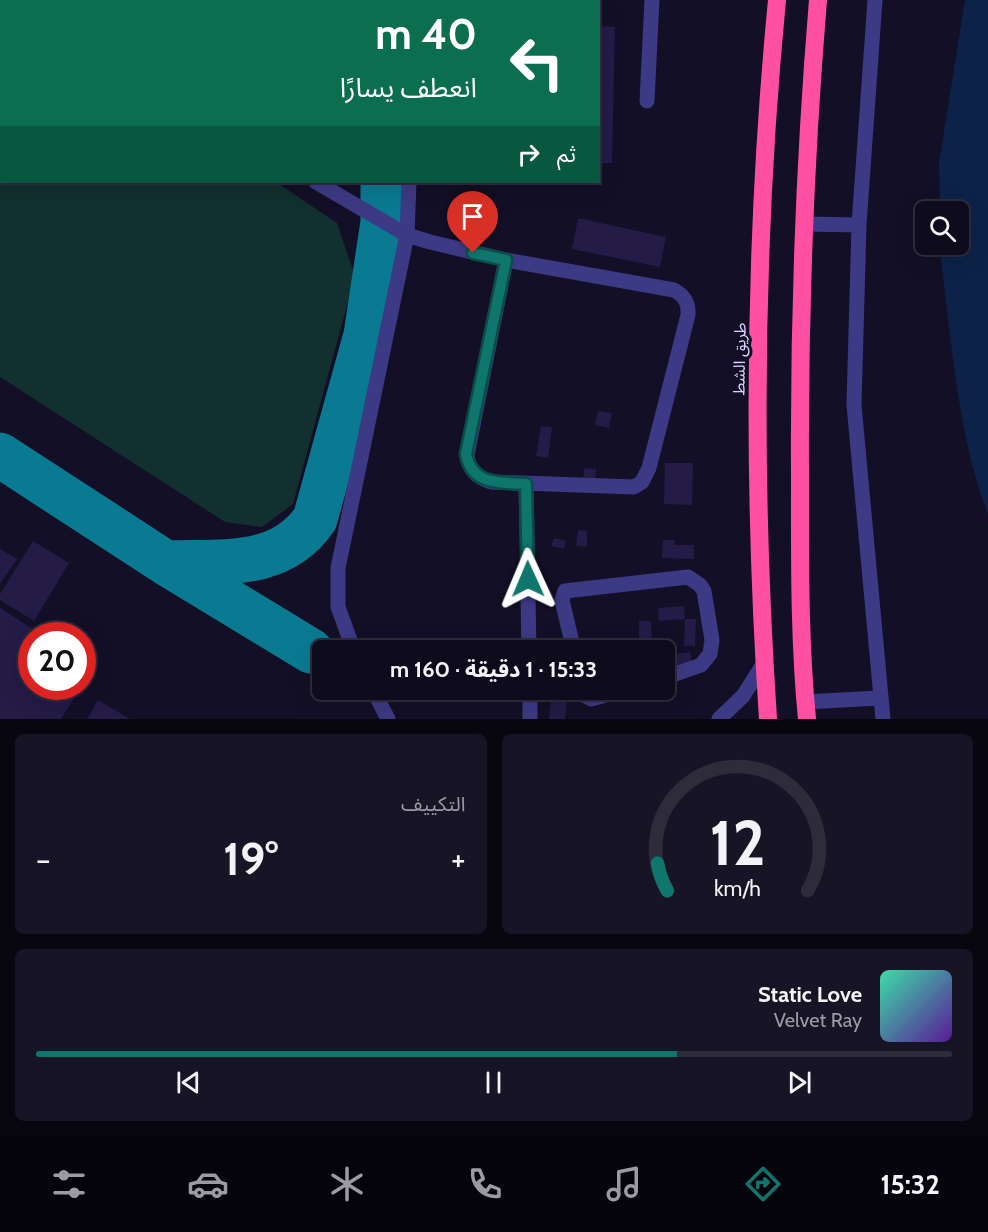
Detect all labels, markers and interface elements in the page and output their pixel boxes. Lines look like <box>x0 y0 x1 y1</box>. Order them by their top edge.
text: 40 m <box>375 8 477 60</box>
icon: left <box>498 24 576 102</box>
text: انعطف يسارًا <box>340 71 477 104</box>
icon: right <box>512 138 545 171</box>
text: ثم <box>557 141 576 168</box>
pin <box>447 191 498 253</box>
icon: arrive <box>456 200 489 233</box>
map controls <box>915 201 969 255</box>
button: search <box>915 201 969 255</box>
street label: طريق الشط <box>729 322 751 396</box>
position arrow <box>496 547 560 611</box>
speed limit sign: 20 <box>18 622 96 700</box>
text: 15:33 · 1 دقيقة · 160 m <box>390 656 597 683</box>
text: التكييف <box>401 792 466 816</box>
text: 12 <box>709 805 765 881</box>
text: 19° <box>223 832 278 886</box>
text: − <box>36 839 51 879</box>
text: + <box>451 839 466 879</box>
text: km/h <box>714 875 761 901</box>
text: Static Love <box>758 981 862 1008</box>
text: Velvet Ray <box>774 1008 862 1032</box>
icon: previous <box>172 1066 205 1099</box>
icon: pause <box>477 1066 510 1099</box>
icon: next <box>783 1066 816 1099</box>
icon: filters <box>48 1163 90 1205</box>
icon: car <box>187 1163 229 1205</box>
icon: climate <box>326 1163 368 1205</box>
icon: phone <box>464 1163 506 1205</box>
icon: music <box>603 1163 645 1205</box>
icon: directions <box>742 1163 784 1205</box>
text: 15:32 <box>880 1168 940 1201</box>

